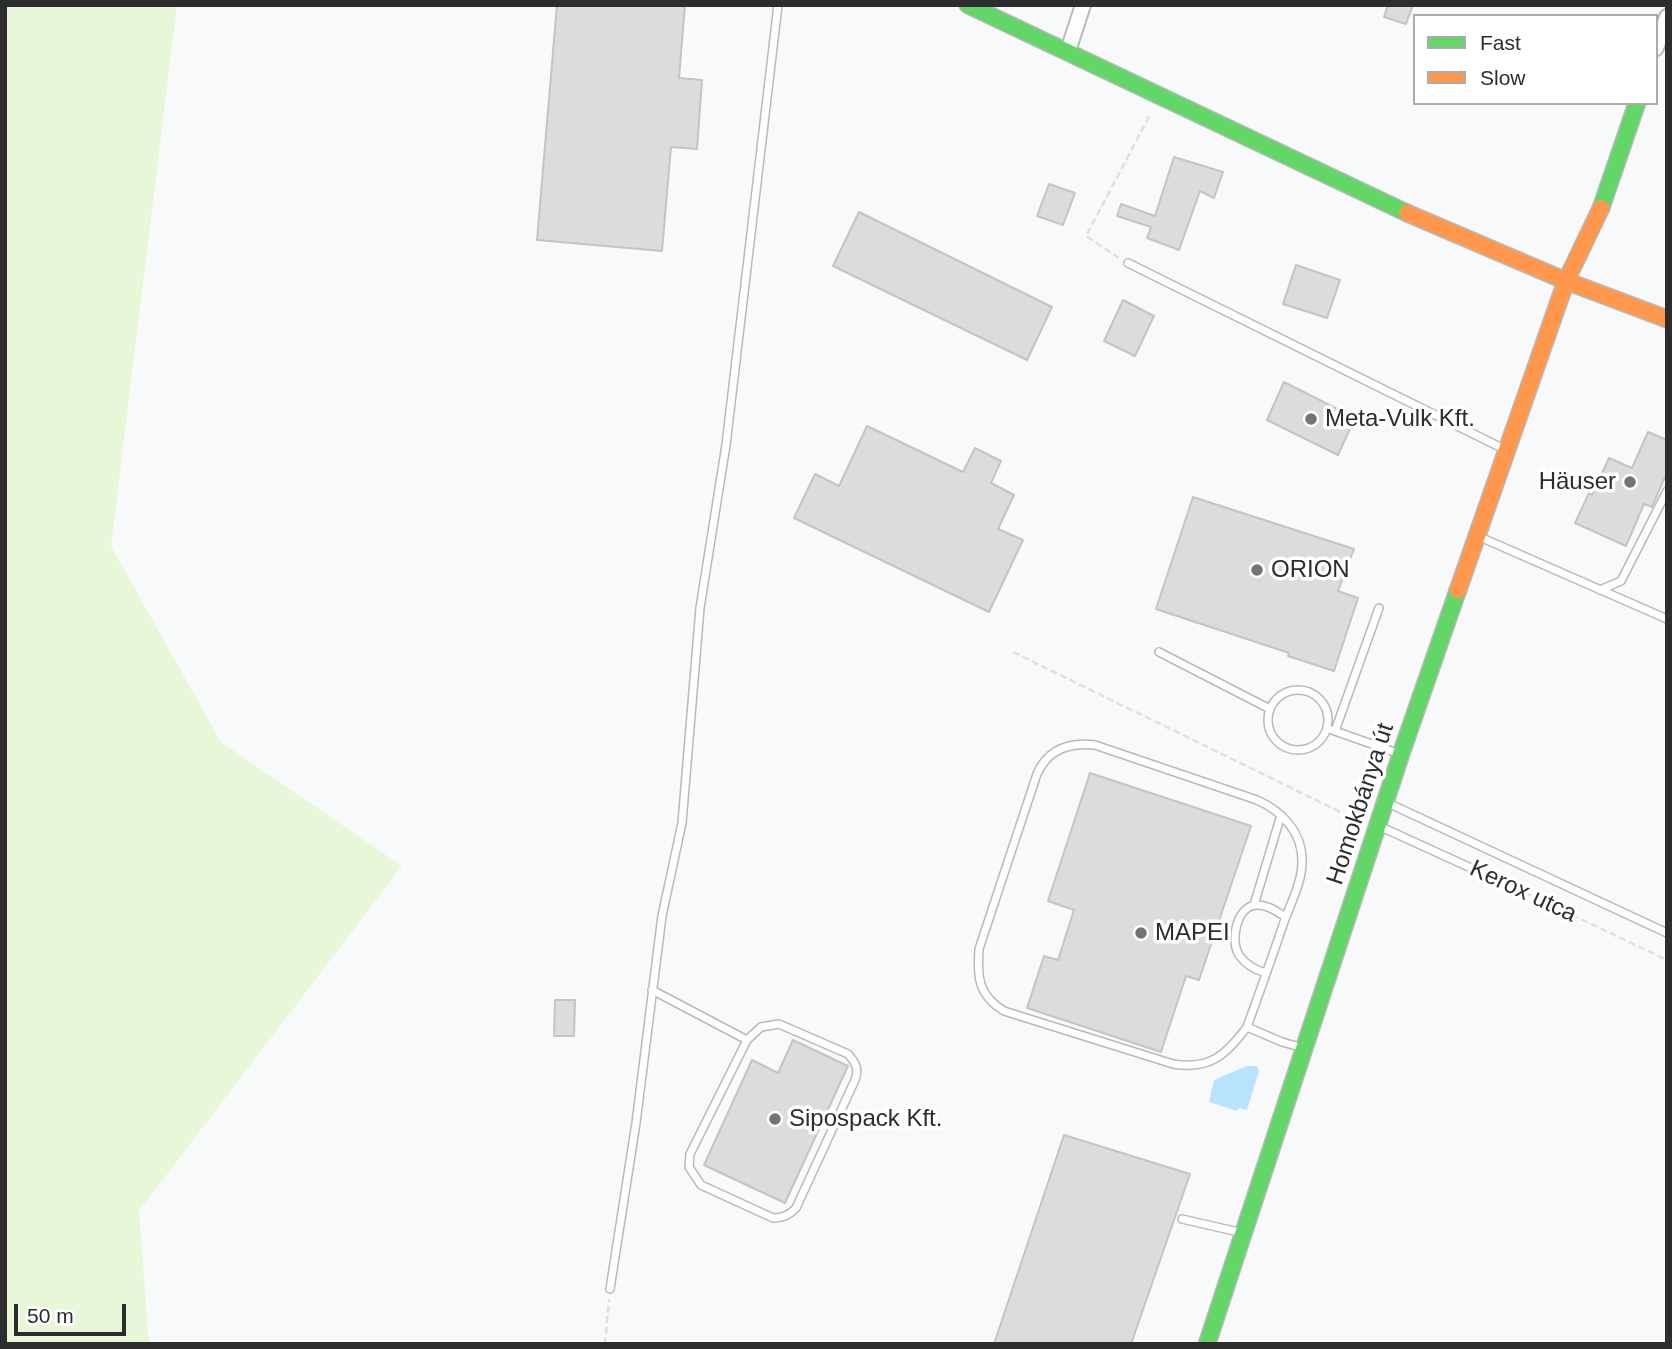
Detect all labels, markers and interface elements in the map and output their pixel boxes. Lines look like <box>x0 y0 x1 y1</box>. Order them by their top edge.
legend <box>1413 14 1658 105</box>
text: Fast <box>1480 31 1521 54</box>
text: Slow <box>1480 66 1526 89</box>
place label: Meta-Vulk Kft. <box>1325 405 1475 433</box>
marker: Meta-Vulk Kft. <box>1303 411 1319 427</box>
place label: Häuser <box>1539 468 1616 496</box>
marker: Häuser <box>1622 474 1638 490</box>
place label: ORION <box>1271 556 1350 584</box>
marker: ORION <box>1249 562 1265 578</box>
street label: Homokbánya út <box>1321 720 1401 888</box>
street label: Kerox utca <box>1465 855 1581 929</box>
place label: MAPEI <box>1155 919 1230 947</box>
marker: MAPEI <box>1133 925 1149 941</box>
place label: Sipospack Kft. <box>789 1105 942 1133</box>
marker: Sipospack Kft. <box>767 1111 783 1127</box>
scale bar <box>18 1290 130 1334</box>
text: 50 m <box>27 1304 74 1327</box>

